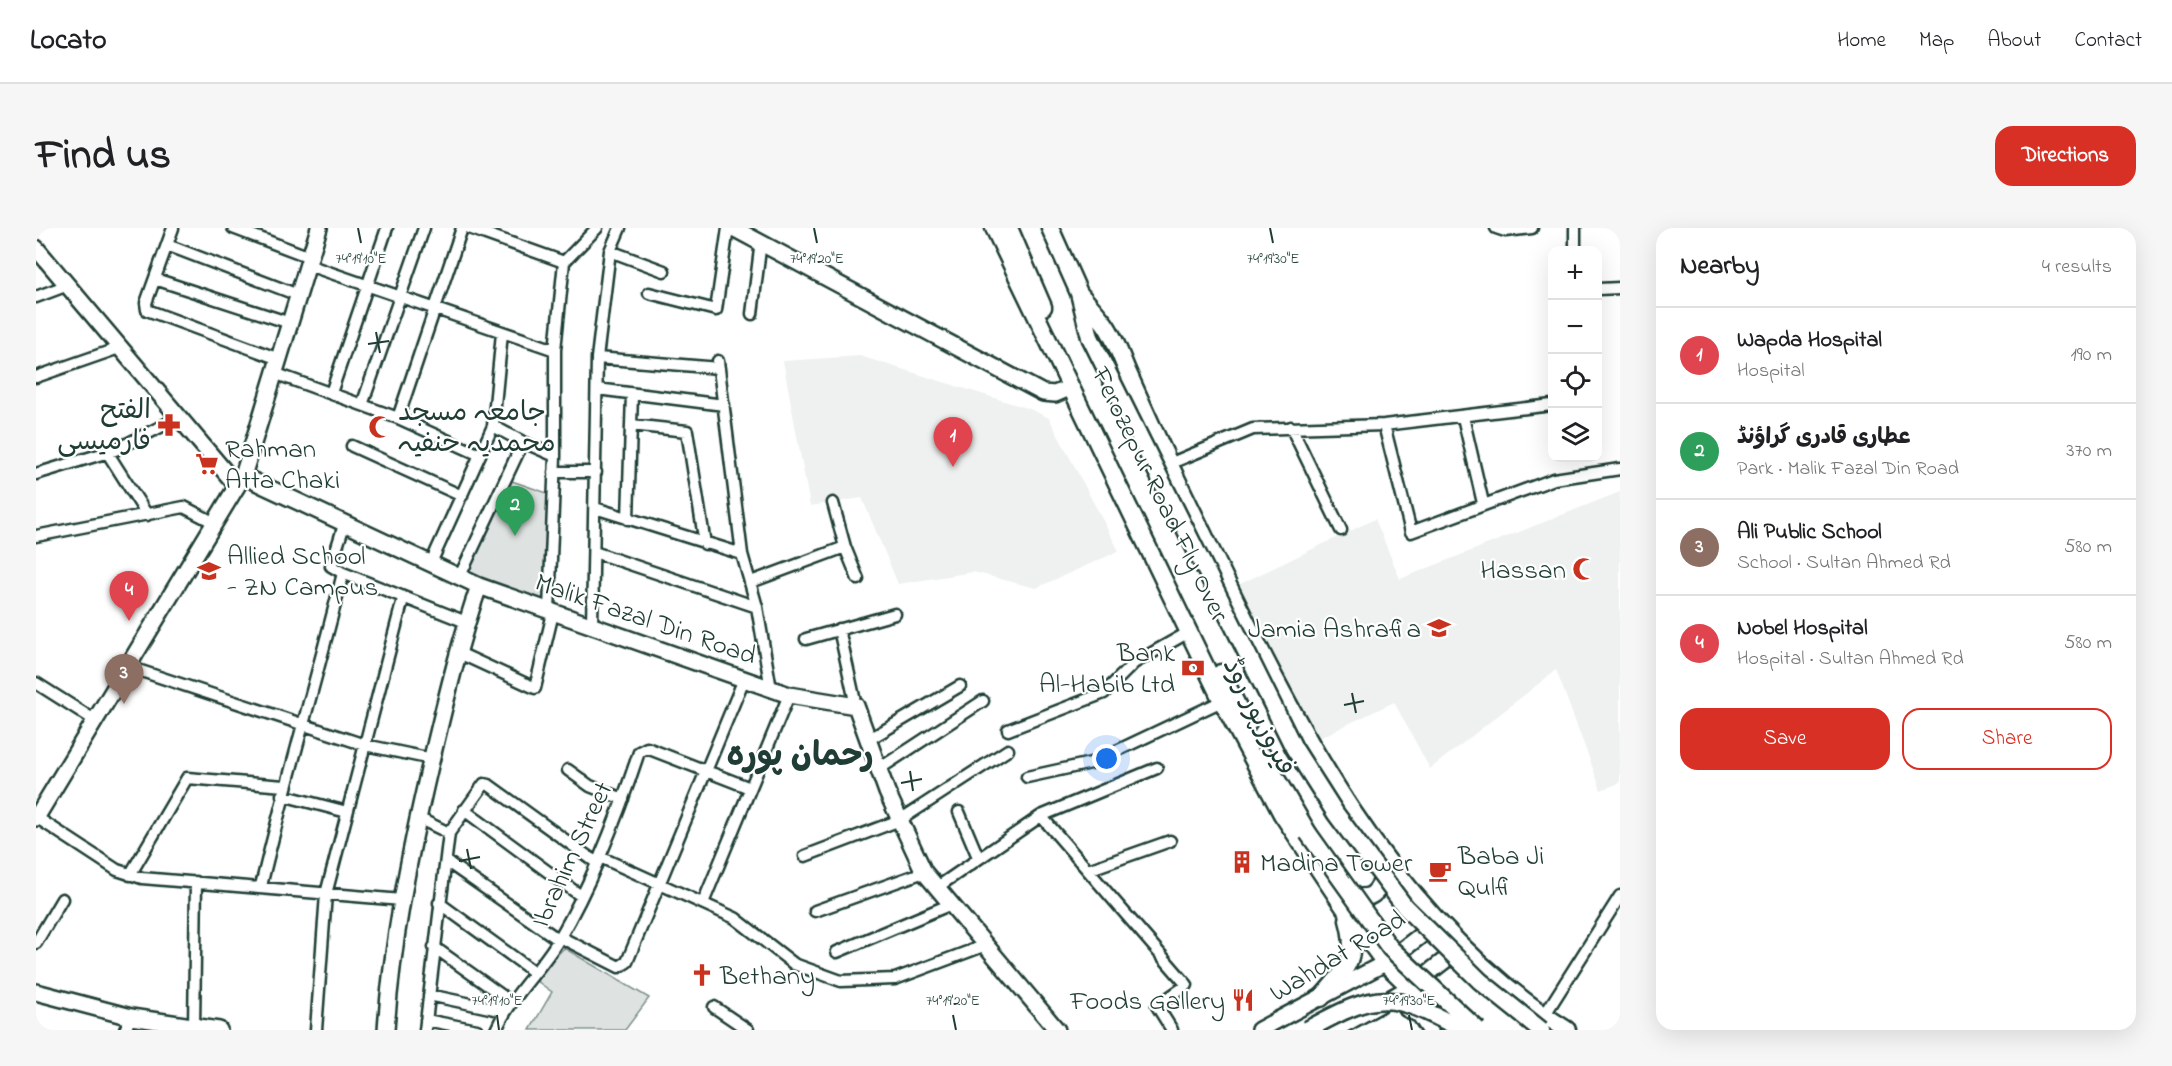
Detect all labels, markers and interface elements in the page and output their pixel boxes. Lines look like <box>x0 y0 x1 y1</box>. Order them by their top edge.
text: Locato <box>30 21 106 62</box>
text: Home <box>1837 26 1886 56</box>
text: Map <box>1919 26 1954 56</box>
text: About <box>1987 26 2041 56</box>
text: Contact <box>2074 26 2142 56</box>
text: Find us <box>36 126 171 187</box>
button: Directions <box>1995 126 2136 186</box>
map controls <box>1548 246 1602 462</box>
button: + <box>1548 246 1602 300</box>
text: 74°19'10"E <box>335 248 387 270</box>
text: 74°19'20"E <box>790 248 844 270</box>
text: 74°19'30"E <box>1247 248 1299 270</box>
text: Nearby <box>1680 248 1759 286</box>
text: 4 results <box>2042 253 2112 282</box>
button: − <box>1548 300 1602 354</box>
text: Wapda Hospital <box>1737 325 1882 357</box>
text: 1 <box>1696 341 1703 370</box>
text: 190 m <box>2070 341 2112 370</box>
button: locate <box>1548 354 1602 408</box>
text: Hospital <box>1737 357 1805 386</box>
street label: Ferozepur Road Fly Over <box>1080 360 1238 630</box>
place label: الفتح فارمیسی <box>57 392 151 462</box>
place label: جامعہ مسجد محمدیہ حنفیہ <box>398 394 556 464</box>
button: layers <box>1548 408 1602 462</box>
pharmacy icon: الفتح فارمیسی <box>156 412 182 438</box>
mosque icon: جامعہ مسجد محمدیہ حنفیہ <box>367 414 393 440</box>
pin: 1 <box>934 418 972 467</box>
text: عطاری قادری گراؤنڈ <box>1737 422 1911 454</box>
place label: Rahman Atta Chaki <box>225 431 340 501</box>
text: 2 <box>1695 437 1704 466</box>
text: 370 m <box>2066 437 2112 466</box>
supermarket icon: Rahman Atta Chaki <box>194 451 220 477</box>
text: Park · Malik Fazal Din Road <box>1737 455 1959 484</box>
pin: 2 <box>496 486 534 536</box>
text: Ali Public School <box>1737 517 1882 549</box>
text: 3 <box>1695 533 1704 562</box>
text: 580 m <box>2064 533 2112 562</box>
place label: Allied School - ZN Campus <box>227 538 378 608</box>
text: School · Sultan Ahmed Rd <box>1737 549 1951 578</box>
place label: Hassan <box>1480 552 1566 591</box>
mosque icon: Hassan <box>1571 556 1597 582</box>
school or university icon: Allied School - ZN Campus <box>196 558 222 584</box>
street label: Malik Fazal Din Road <box>529 564 761 677</box>
pin: 4 <box>110 572 148 621</box>
place label: Jamia Ashrafia <box>1248 611 1421 650</box>
text: Nobel Hospital <box>1737 613 1868 645</box>
school or university icon: Jamia Ashrafia <box>1426 615 1452 641</box>
text: 4 <box>1695 629 1704 658</box>
text: 580 m <box>2064 629 2112 658</box>
place label: Bank Al-Habib Ltd <box>1039 635 1175 705</box>
text: Hospital · Sultan Ahmed Rd <box>1737 645 1964 674</box>
street label: فیروزپور روڈ <box>1211 651 1304 783</box>
pin: 3 <box>104 654 143 704</box>
bank icon: Bank Al-Habib Ltd <box>1180 655 1206 681</box>
button: Save <box>1680 708 1890 770</box>
button: Share <box>1902 708 2112 770</box>
district label: رحمان پورہ <box>726 733 874 781</box>
your location <box>1092 744 1121 773</box>
street label: Ibrahim Street <box>522 776 624 934</box>
place label: Baba Ji Qulfi <box>1457 838 1544 908</box>
place label: Madina Tower <box>1260 845 1413 884</box>
building icon: Madina Tower <box>1229 849 1255 875</box>
cafe icon: Baba Ji Qulfi <box>1427 858 1453 884</box>
street label: Wahdat Road <box>1263 901 1414 1013</box>
place label: Bethany <box>719 958 815 997</box>
church icon: Bethany <box>689 962 715 988</box>
place label: Foods Gallery <box>1069 983 1225 1022</box>
restaurant icon: Foods Gallery <box>1230 987 1256 1013</box>
text: 74°19'10"E <box>471 990 523 1012</box>
text: 74°19'20"E <box>926 990 980 1012</box>
text: 74°19'30"E <box>1383 990 1435 1012</box>

